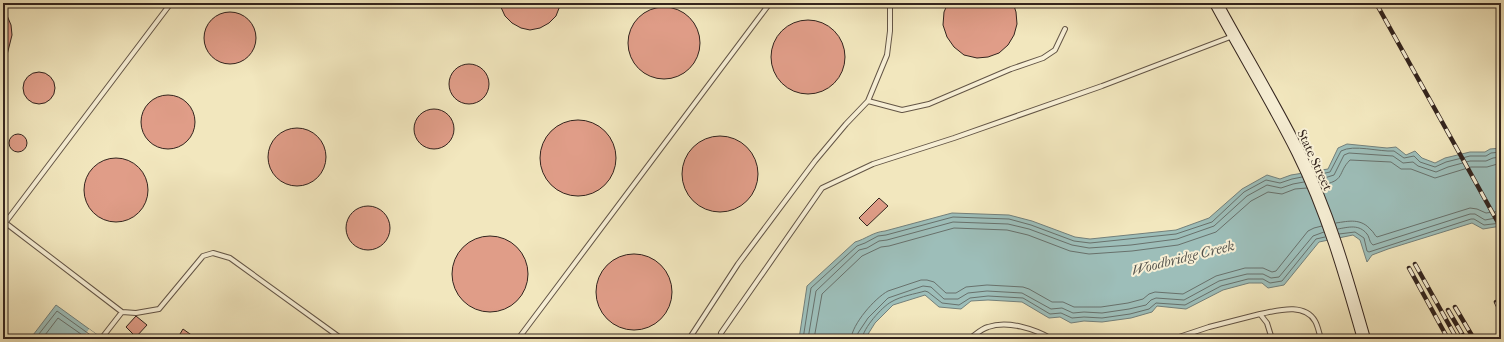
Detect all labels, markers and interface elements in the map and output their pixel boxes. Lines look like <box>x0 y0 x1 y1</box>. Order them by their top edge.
street label: State Street <box>1294 127 1336 193</box>
water label: Woodbridge Creek <box>1130 237 1236 279</box>

